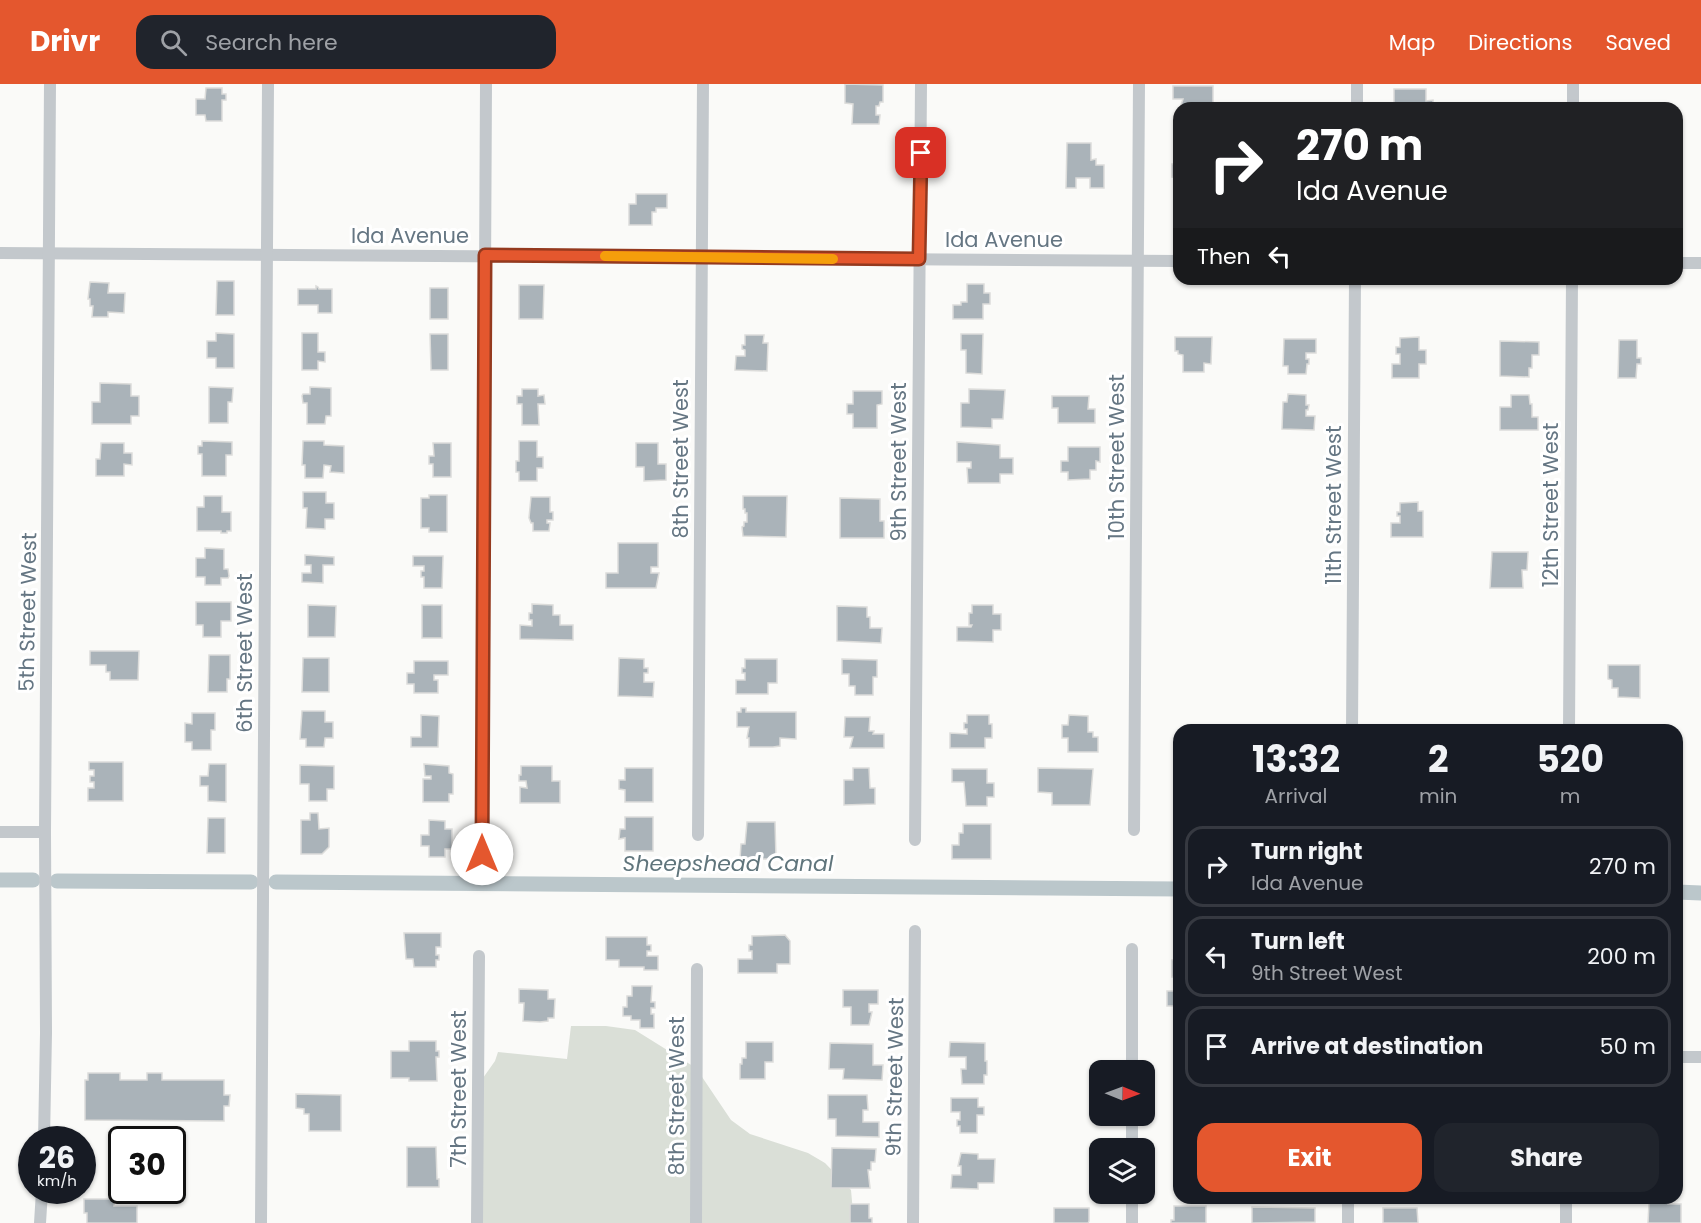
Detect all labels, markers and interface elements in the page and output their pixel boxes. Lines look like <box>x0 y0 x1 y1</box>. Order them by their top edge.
search box <box>136 15 556 69</box>
text: Drivr <box>30 22 100 61</box>
icon: search <box>157 26 190 59</box>
text: Search here <box>205 27 338 58</box>
text: Map <box>1389 28 1435 57</box>
text: Directions <box>1468 28 1572 57</box>
text: Saved <box>1605 28 1671 57</box>
text: 270 m <box>1296 116 1423 175</box>
icon: right <box>1197 126 1275 204</box>
pin <box>895 127 946 178</box>
icon: arrive <box>904 136 937 169</box>
text: Ida Avenue <box>1296 172 1448 209</box>
street label: Ida Avenue <box>351 221 469 250</box>
street label: Ida Avenue <box>945 225 1063 254</box>
icon: left <box>1263 240 1296 273</box>
text: Then <box>1197 241 1251 272</box>
street label: 10th Street West <box>1102 374 1131 540</box>
street label: 8th Street West <box>666 379 695 539</box>
street label: 9th Street West <box>884 382 913 542</box>
street label: 12th Street West <box>1536 423 1565 587</box>
street label: 11th Street West <box>1319 425 1348 585</box>
street label: 5th Street West <box>12 532 43 692</box>
street label: 6th Street West <box>230 573 259 733</box>
text: 13:32 <box>1252 734 1340 785</box>
text: 2 <box>1428 734 1448 785</box>
text: 520 <box>1536 734 1604 785</box>
text: Arrival <box>1265 782 1328 810</box>
text: min <box>1419 782 1457 810</box>
text: m <box>1560 782 1580 810</box>
position arrow <box>450 822 514 886</box>
text: Turn right <box>1251 836 1362 867</box>
water label: Sheepshead Canal <box>623 848 834 879</box>
icon: right <box>1200 850 1233 883</box>
text: 270 m <box>1589 851 1656 882</box>
text: Ida Avenue <box>1251 869 1363 897</box>
text: Turn left <box>1251 926 1345 957</box>
icon: left <box>1200 940 1233 973</box>
text: 200 m <box>1587 941 1656 972</box>
text: 9th Street West <box>1251 959 1403 987</box>
street label: 9th Street West <box>879 997 910 1157</box>
street label: 7th Street West <box>444 1010 473 1168</box>
street label: 8th Street West <box>662 1016 691 1176</box>
icon: arrive <box>1200 1030 1233 1063</box>
text: Arrive at destination <box>1251 1031 1483 1062</box>
text: 50 m <box>1600 1031 1656 1062</box>
north arrow <box>1089 1060 1155 1126</box>
map controls <box>1089 1060 1155 1204</box>
button: Exit <box>1197 1123 1422 1192</box>
button: Share <box>1434 1123 1659 1192</box>
speed limit sign: 30 <box>108 1126 186 1204</box>
text: 26 <box>39 1136 75 1179</box>
button: layers <box>1089 1138 1155 1204</box>
text: km/h <box>37 1170 77 1191</box>

